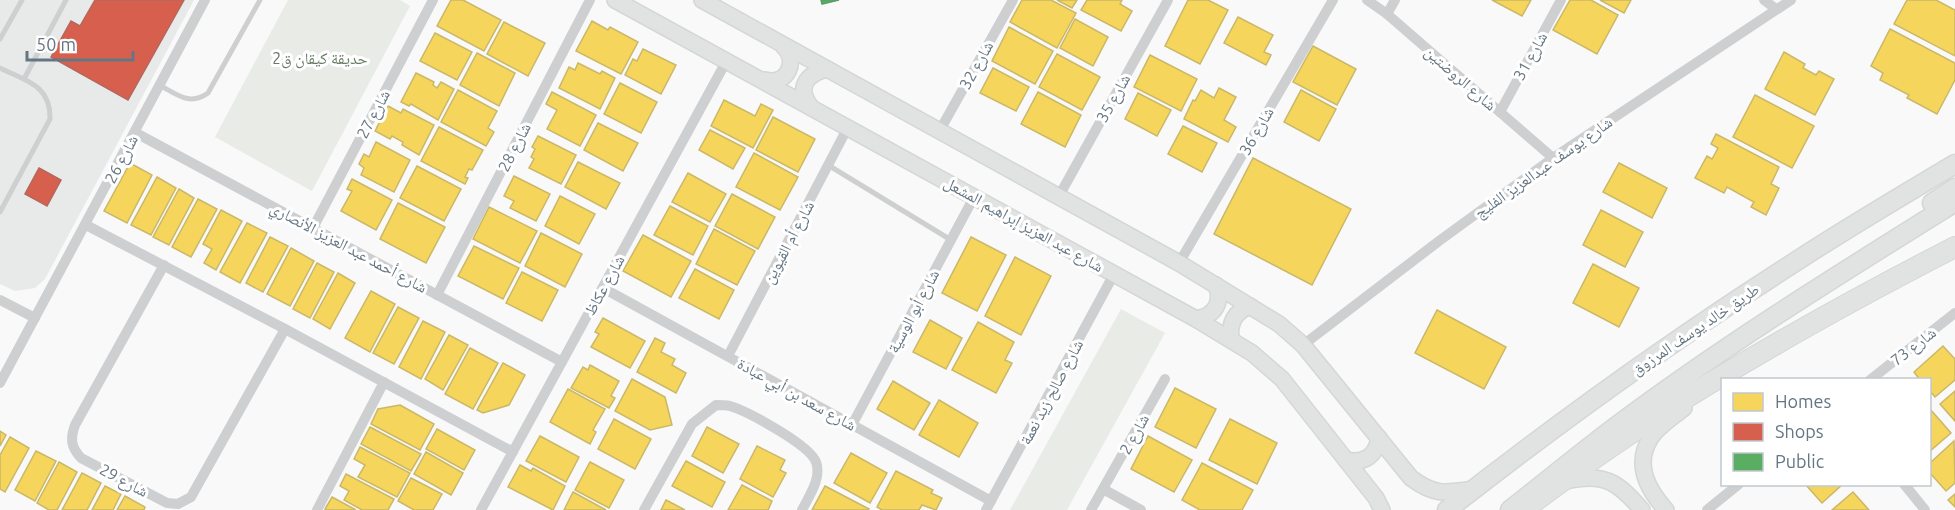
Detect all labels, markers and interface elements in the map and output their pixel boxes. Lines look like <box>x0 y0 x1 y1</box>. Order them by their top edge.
scale bar <box>27 24 134 62</box>
street label: شارع 31 <box>1509 29 1552 84</box>
text: 50 m <box>36 34 76 54</box>
street label: شارع 32 <box>955 38 998 93</box>
street label: شارع الروضتين <box>1420 42 1500 115</box>
park label: حديقة كيقان ق2 <box>272 49 368 69</box>
street label: شارع 35 <box>1092 71 1135 126</box>
street label: شارع 27 <box>353 87 395 142</box>
street label: شارع 36 <box>1235 104 1279 159</box>
street label: شارع يوسف عبدالعزيز الفليج <box>1471 113 1617 223</box>
street label: شارع 28 <box>494 120 536 175</box>
street label: شارع 26 <box>101 132 143 187</box>
street label: شارع عبد العزيز إبراهيم المشعل <box>940 173 1107 277</box>
street label: شارع أحمد عبد العزيز الأنصاري <box>266 198 430 300</box>
street label: شارع أم القيوين <box>759 198 819 287</box>
street label: شارع عكاظ <box>580 252 630 319</box>
street label: شارع أبو الوسية <box>884 266 944 357</box>
street label: طريق خالد يوسف المرزوق <box>1628 280 1763 380</box>
street label: شارع 73 <box>1887 323 1940 371</box>
street label: شارع صالح زيد نعمة <box>1016 336 1088 448</box>
street label: شارع سعد بن أبي عبادة <box>733 354 859 438</box>
legend <box>1721 378 1931 486</box>
text: Homes <box>1775 391 1832 411</box>
street label: شارع 2 <box>1116 411 1154 458</box>
text: Shops <box>1775 421 1824 441</box>
text: Public <box>1775 451 1824 471</box>
street label: شارع 29 <box>96 460 151 502</box>

